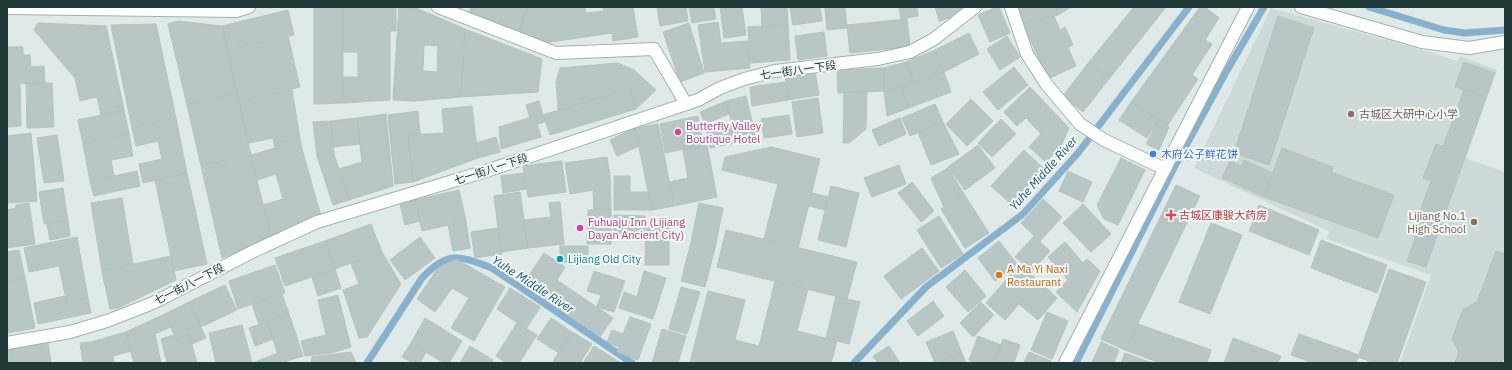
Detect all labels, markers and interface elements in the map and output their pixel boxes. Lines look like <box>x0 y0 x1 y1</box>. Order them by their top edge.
street label: 七一街八一下段 <box>759 58 837 82</box>
place label: 古城区大研中心小学 <box>1359 107 1458 121</box>
marker: 古城区大研中心小学 <box>1346 109 1356 119</box>
place label: Butterfly Valley Boutique Hotel <box>686 119 762 146</box>
marker: Butterfly Valley Boutique Hotel <box>673 127 683 137</box>
water label: Yuhe Middle River <box>1006 132 1081 213</box>
place label: 木府公子鲜花饼 <box>1161 147 1238 161</box>
marker: 木府公子鲜花饼 <box>1148 149 1158 159</box>
street label: 七一街八一下段 <box>452 150 530 188</box>
place label: 古城区康骏大药房 <box>1179 208 1267 222</box>
place label: Lijiang No.1 High School <box>1407 209 1466 236</box>
marker: 古城区康骏大药房 <box>1166 210 1176 220</box>
place label: Fuhuaju Inn (Lijiang Dayan Ancient City) <box>588 215 685 242</box>
marker: Lijiang No.1 High School <box>1469 217 1479 227</box>
marker: Fuhuaju Inn (Lijiang Dayan Ancient City) <box>575 223 585 233</box>
water label: Yuhe Middle River <box>489 252 577 316</box>
place label: Lijiang Old City <box>568 252 641 266</box>
marker: Lijiang Old City <box>555 254 565 264</box>
street label: 七一街八一下段 <box>152 260 226 308</box>
place label: A Ma Yi Naxi Restaurant <box>1007 262 1068 289</box>
marker: A Ma Yi Naxi Restaurant <box>994 270 1004 280</box>

